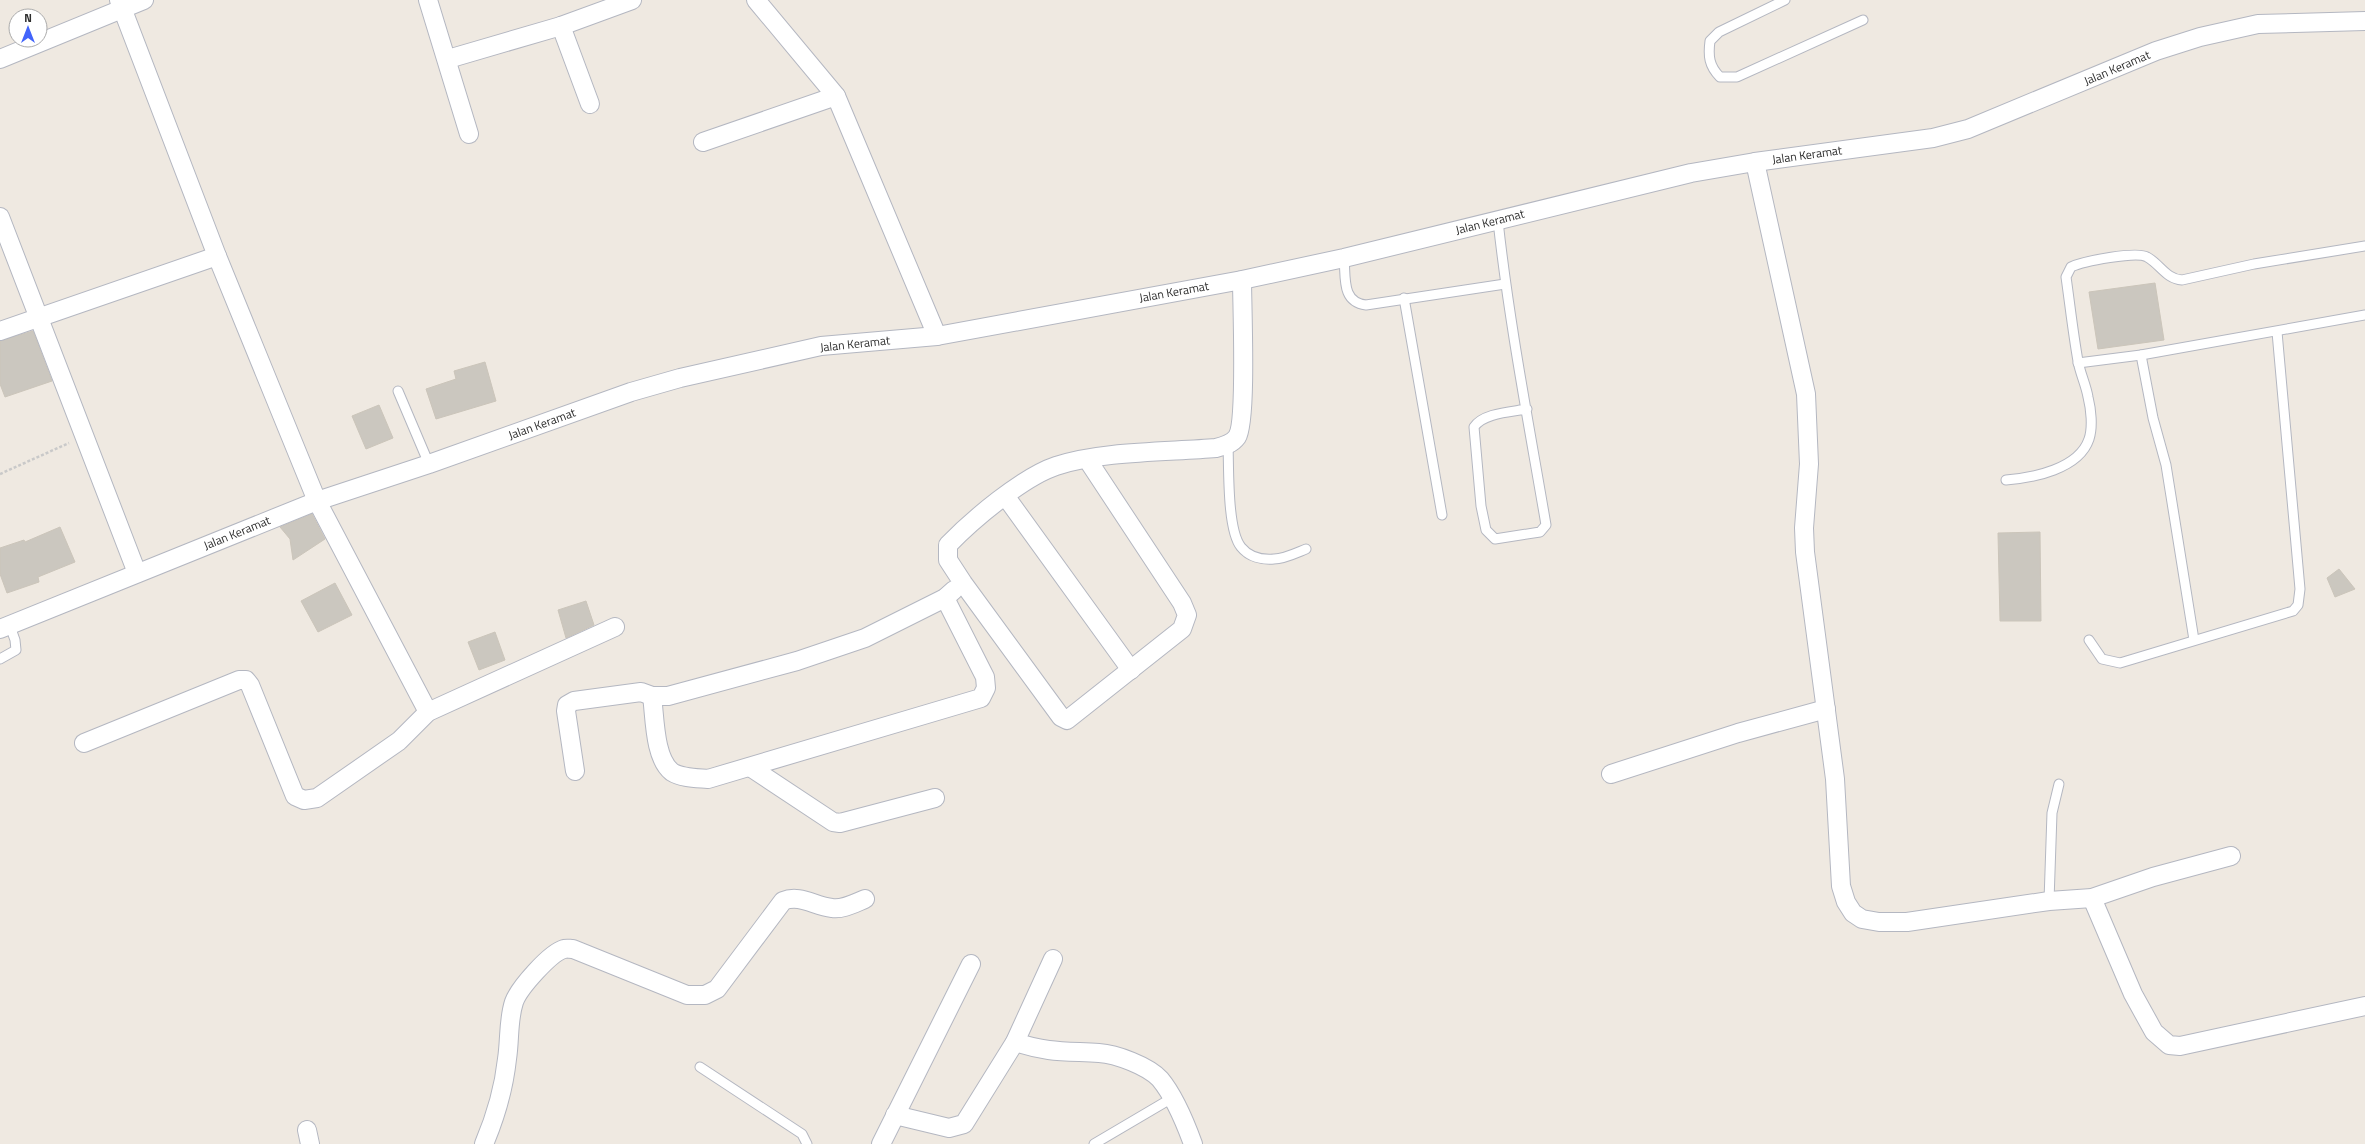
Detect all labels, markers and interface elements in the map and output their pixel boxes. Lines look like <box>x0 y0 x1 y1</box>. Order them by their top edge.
north arrow <box>8 8 48 48</box>
text: N <box>24 10 32 26</box>
street label: Jalan Keramat <box>2081 45 2154 90</box>
street label: Jalan Keramat <box>1771 140 1844 169</box>
street label: Jalan Keramat <box>1453 204 1527 239</box>
street label: Jalan Keramat <box>1138 276 1211 307</box>
street label: Jalan Keramat <box>819 330 892 357</box>
street label: Jalan Keramat <box>505 402 579 445</box>
street label: Jalan Keramat <box>201 510 274 555</box>

